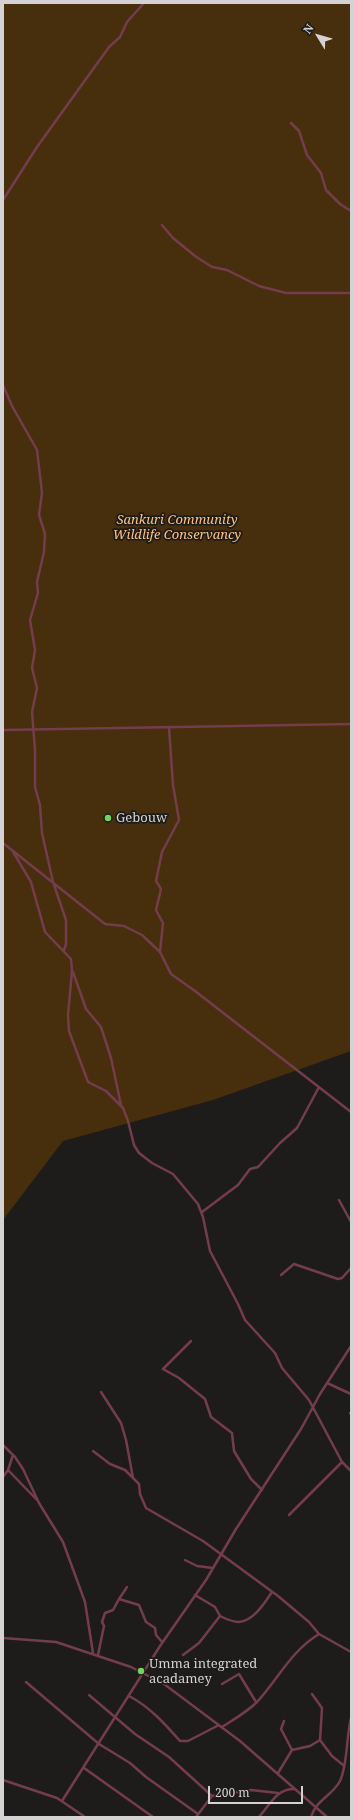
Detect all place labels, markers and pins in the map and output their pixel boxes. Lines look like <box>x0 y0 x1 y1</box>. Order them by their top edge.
place label: Gebouw <box>116 810 167 826</box>
marker: Gebouw <box>103 813 113 823</box>
place label: Umma integrated acadamey <box>149 1656 257 1687</box>
marker: Umma integrated acadamey <box>136 1666 146 1676</box>

